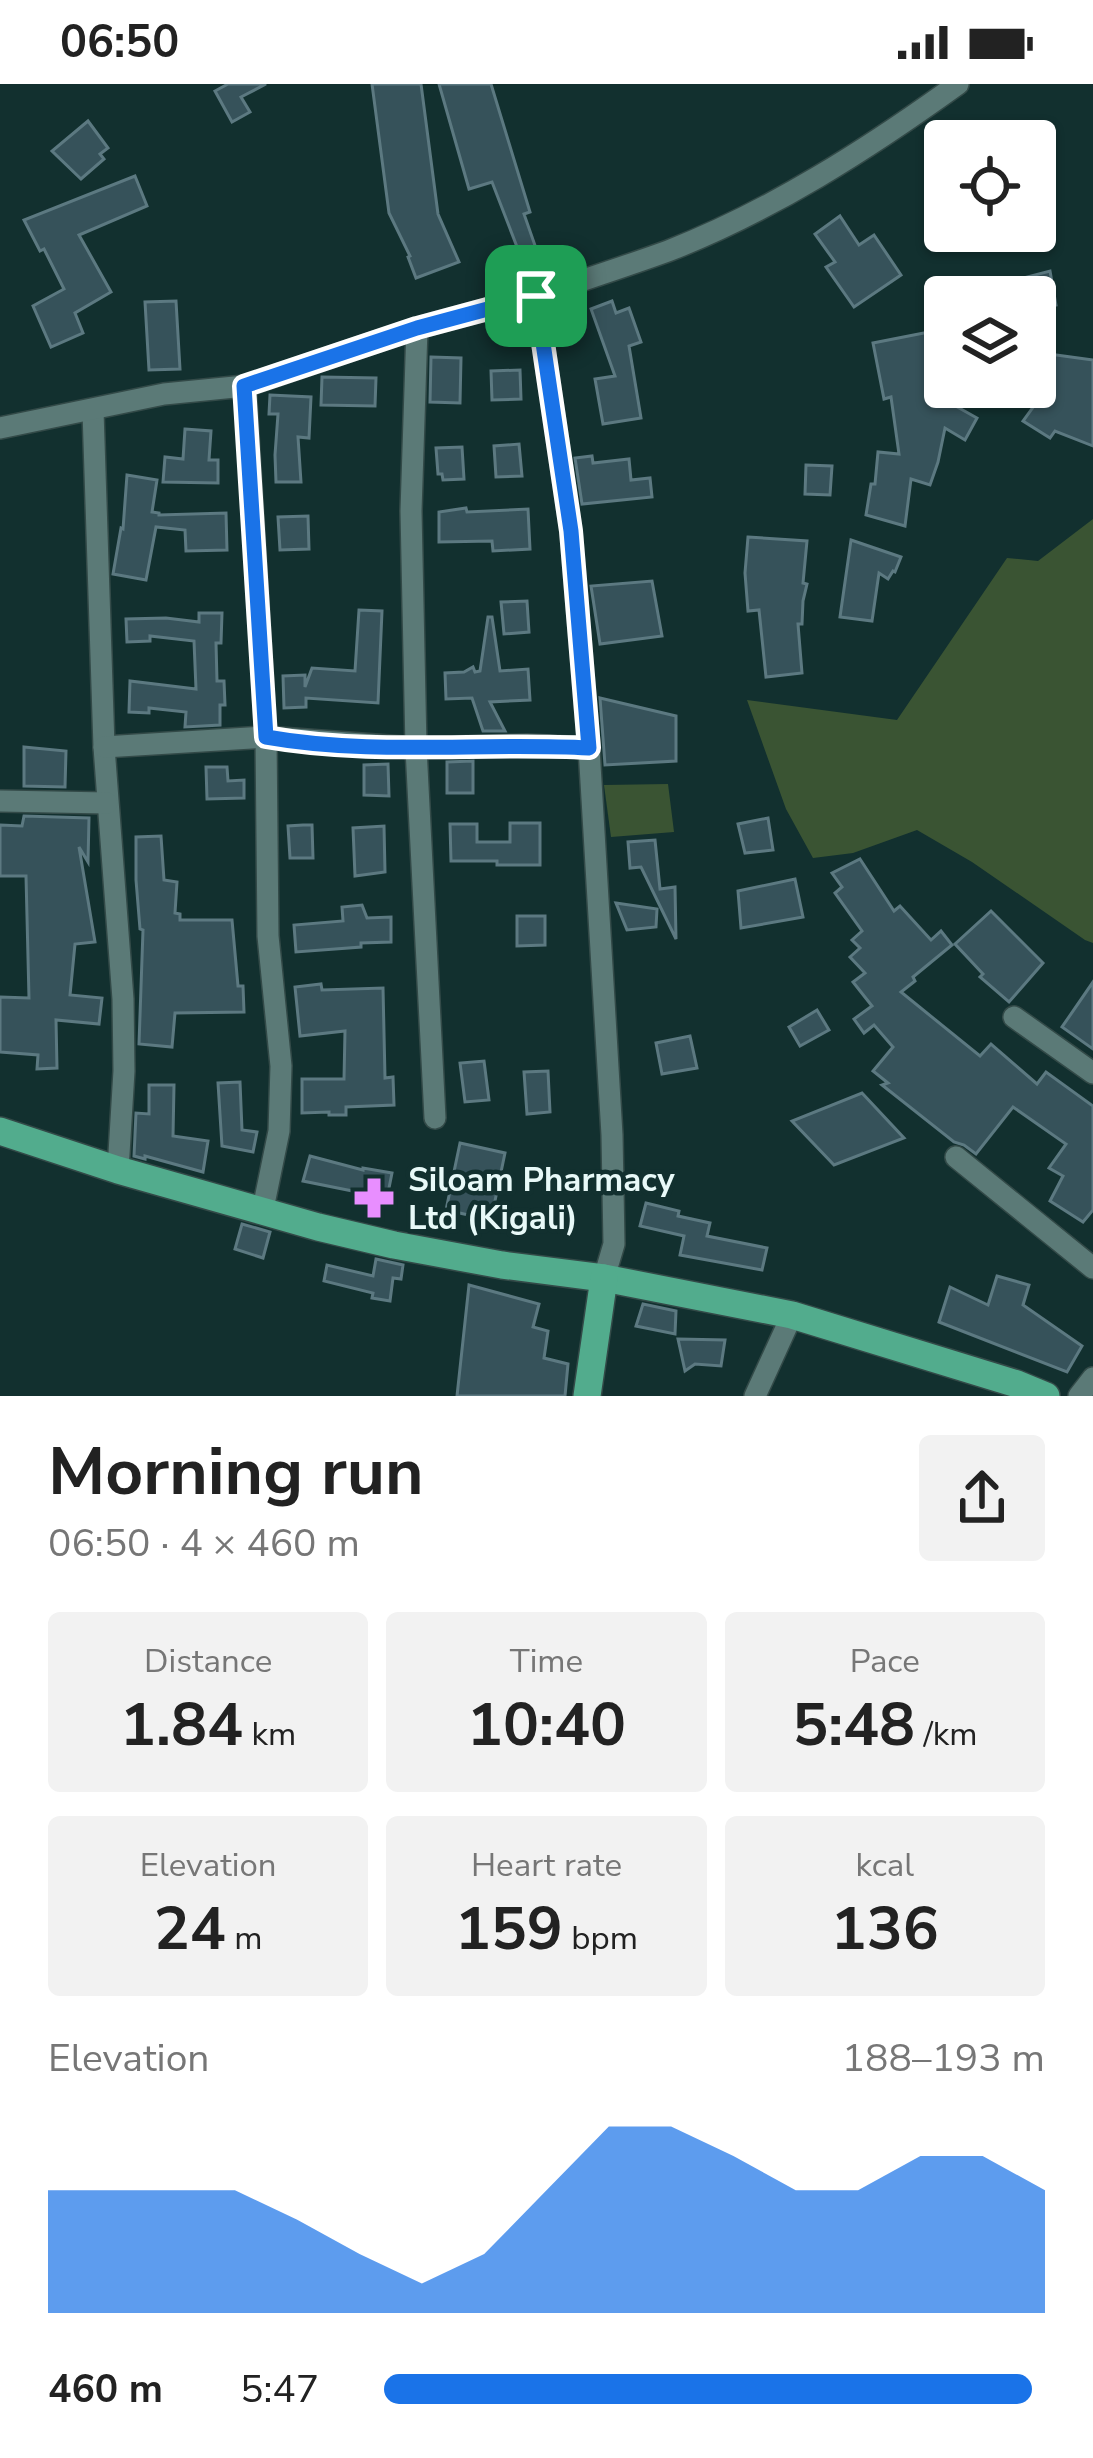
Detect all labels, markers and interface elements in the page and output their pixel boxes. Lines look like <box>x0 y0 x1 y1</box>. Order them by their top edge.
text: 06:50 <box>60 12 179 73</box>
map controls <box>924 120 1056 408</box>
button: locate <box>924 120 1056 252</box>
pin <box>485 245 587 347</box>
icon: arrive <box>503 263 569 329</box>
button: layers <box>924 276 1056 408</box>
place label: Siloam Pharmacy Ltd (Kigali) <box>408 1158 675 1241</box>
pharmacy icon: Siloam Pharmacy Ltd (Kigali) <box>351 1175 397 1221</box>
text: Morning run <box>48 1427 424 1517</box>
button: share <box>919 1435 1045 1561</box>
text: 06:50 · 4 × 460 m <box>48 1517 360 1570</box>
text: Distance <box>144 1639 272 1684</box>
text: Time <box>510 1639 583 1684</box>
text: Pace <box>850 1639 920 1684</box>
text: 1.84 <box>120 1684 243 1766</box>
text: 10:40 <box>467 1684 626 1766</box>
text: 5:48 <box>792 1684 915 1766</box>
text: km <box>243 1712 296 1757</box>
text: /km <box>915 1712 978 1757</box>
text: Elevation <box>140 1843 276 1888</box>
text: Heart rate <box>471 1843 622 1888</box>
text: kcal <box>856 1843 914 1888</box>
text: 24 <box>154 1888 226 1970</box>
text: 159 <box>455 1888 563 1970</box>
text: 136 <box>831 1888 939 1970</box>
text: m <box>226 1916 263 1961</box>
text: bpm <box>563 1916 638 1961</box>
text: Elevation <box>48 2032 209 2085</box>
text: 188–193 m <box>842 2032 1045 2085</box>
text: 460 m <box>48 2363 163 2416</box>
text: 5:47 <box>240 2363 319 2416</box>

